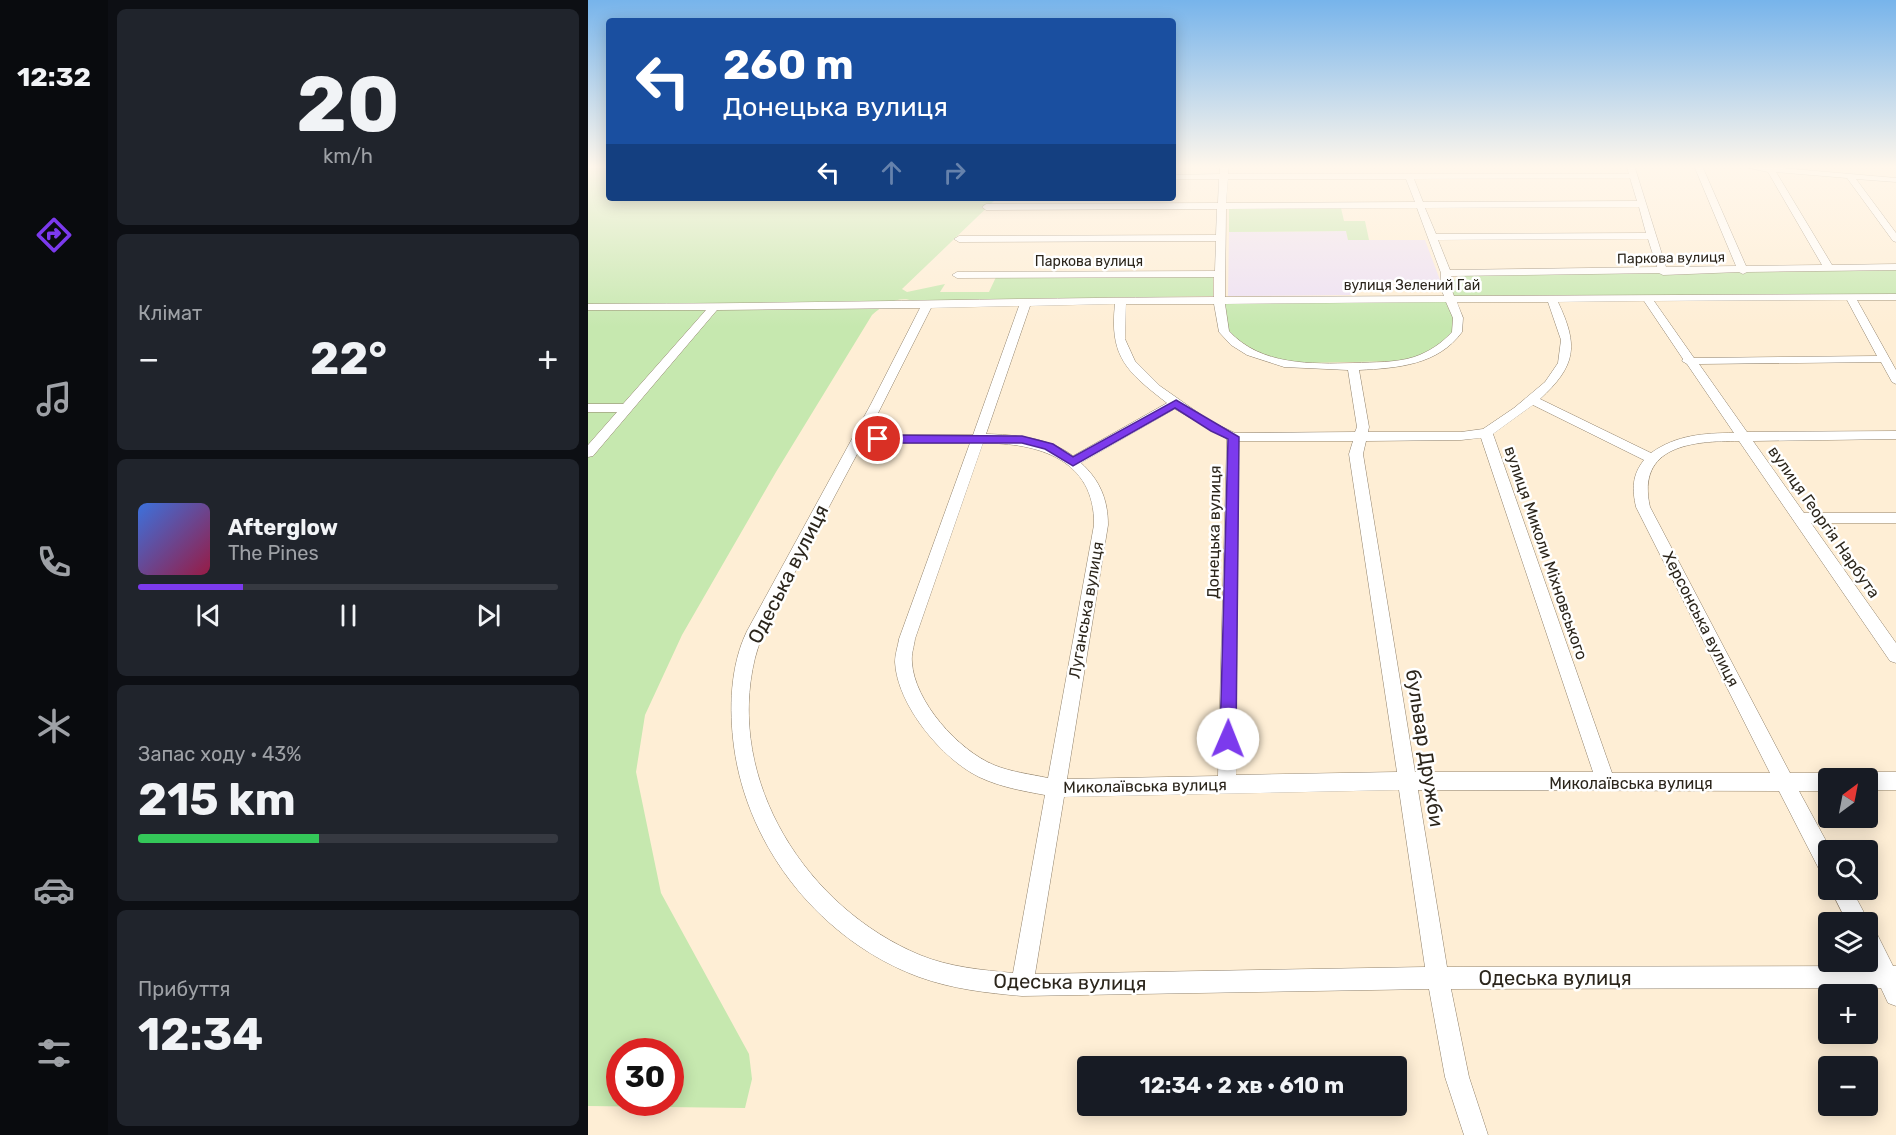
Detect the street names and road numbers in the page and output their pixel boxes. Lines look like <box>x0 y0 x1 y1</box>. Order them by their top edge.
street label: Паркова вулиця <box>1617 249 1725 267</box>
street label: Паркова вулиця <box>1035 253 1143 270</box>
street label: вулиця Зелений Гай <box>1344 277 1480 294</box>
street label: вулиця Георгія Нарбута <box>1764 442 1884 602</box>
street label: вулиця Миколи Міхновського <box>1500 444 1592 662</box>
street label: Донецька вулиця <box>1203 465 1225 599</box>
street label: Одеська вулиця <box>743 500 833 648</box>
street label: Луганська вулиця <box>1065 540 1107 680</box>
street label: Херсонська вулиця <box>1659 548 1743 690</box>
street label: бульвар Дружби <box>1401 668 1449 828</box>
street label: Миколаївська вулиця <box>1549 774 1713 793</box>
street label: Миколаївська вулиця <box>1063 775 1227 797</box>
street label: Одеська вулиця <box>1478 966 1632 990</box>
street label: Одеська вулиця <box>993 969 1147 995</box>

